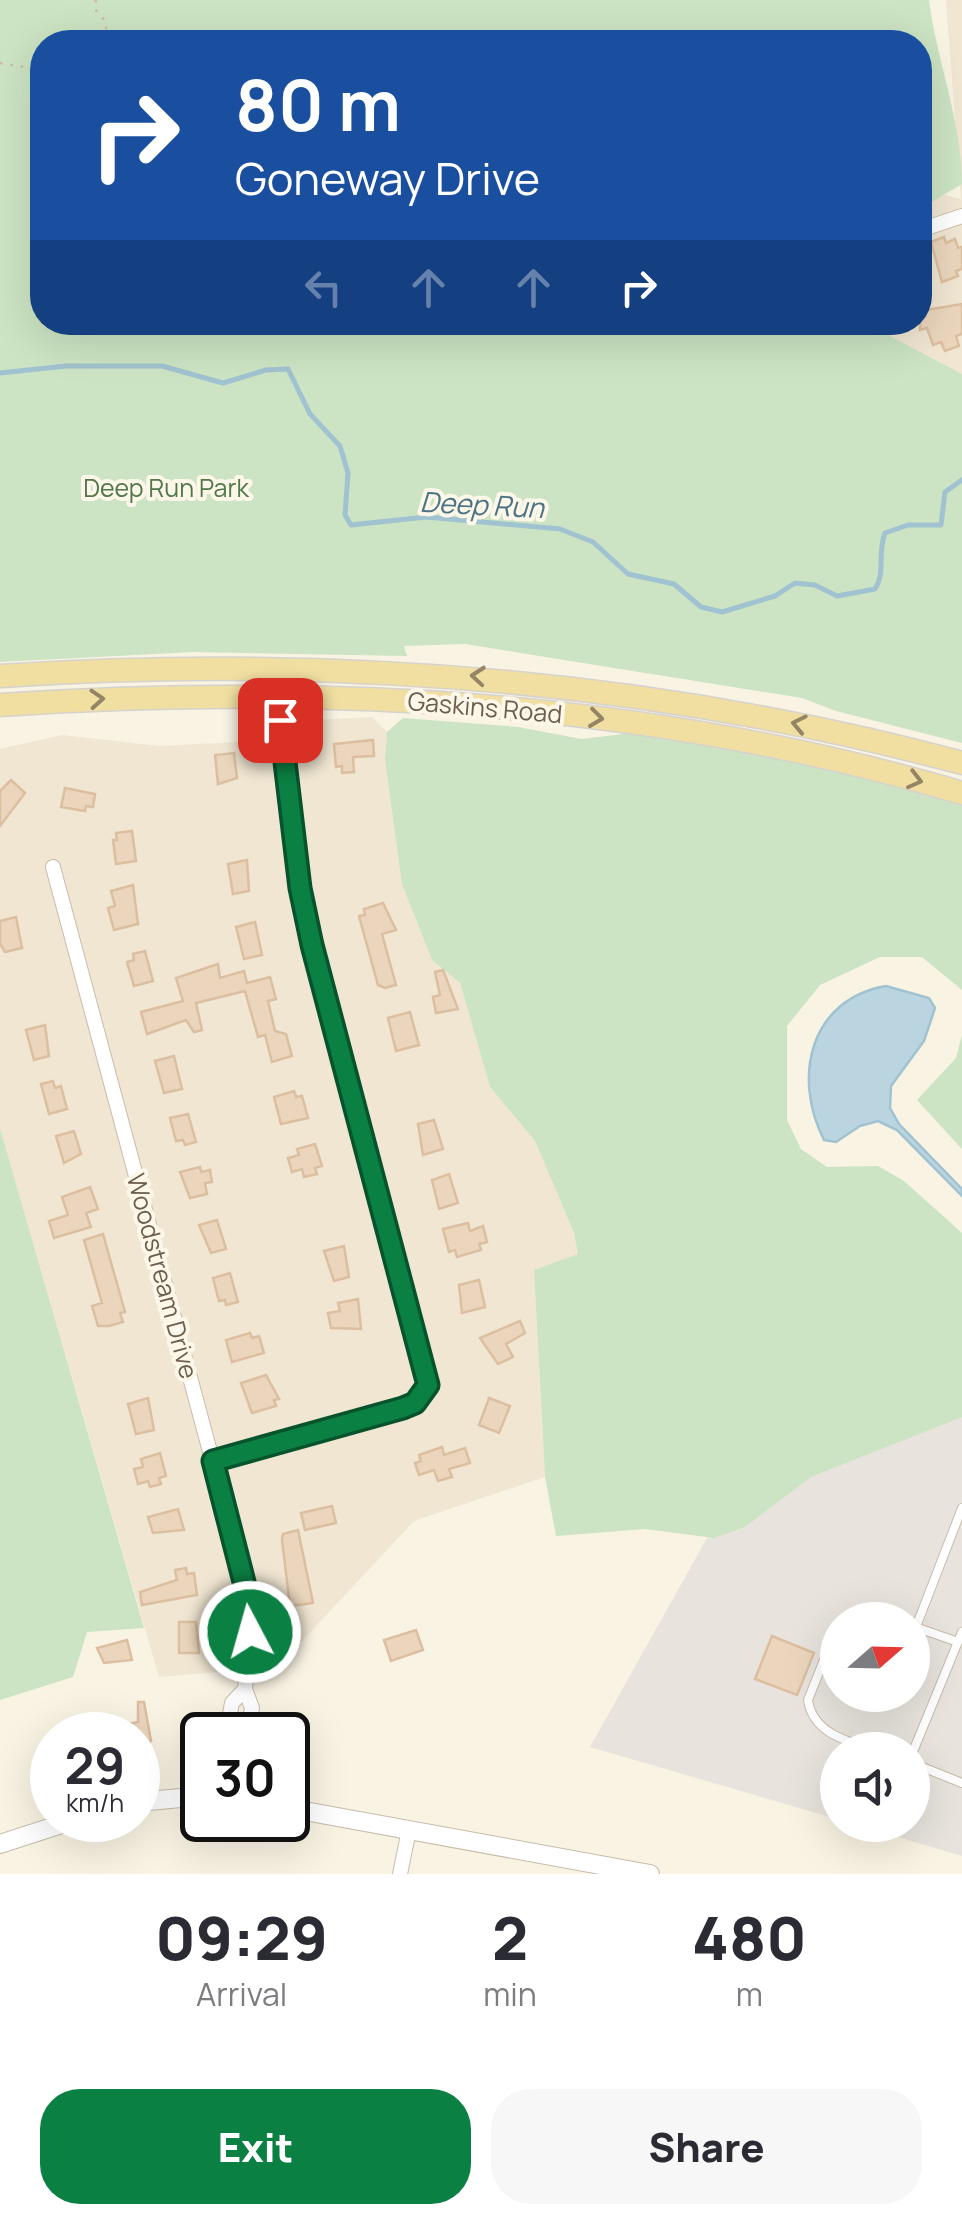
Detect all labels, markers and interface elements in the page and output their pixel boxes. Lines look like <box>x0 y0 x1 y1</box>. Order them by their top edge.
text: 80 m <box>235 56 401 152</box>
icon: right <box>70 70 200 200</box>
text: Goneway Drive <box>235 147 540 209</box>
icon: left <box>296 260 351 315</box>
icon: ahead <box>401 260 456 315</box>
icon: ahead <box>506 260 561 315</box>
icon: right <box>611 260 666 315</box>
park label: Deep Run Park <box>83 470 249 505</box>
water label: Deep Run <box>419 482 546 526</box>
one-way arrow <box>470 666 486 688</box>
pin <box>238 678 323 763</box>
street label: Gaskins Road <box>406 683 564 731</box>
one-way arrow <box>90 688 106 710</box>
icon: arrive <box>253 693 308 748</box>
one-way arrow <box>588 707 604 728</box>
one-way arrow <box>791 715 808 736</box>
one-way arrow <box>906 768 923 789</box>
street label: Woodstream Drive <box>119 1170 207 1382</box>
position arrow <box>198 1580 302 1684</box>
north arrow <box>820 1602 930 1712</box>
map controls <box>820 1602 930 1842</box>
speed limit sign: 30 <box>180 1712 310 1842</box>
text: 29 <box>65 1731 125 1799</box>
button: sound <box>820 1732 930 1842</box>
text: km/h <box>66 1785 124 1820</box>
text: 09:29 <box>155 1896 328 1978</box>
text: 2 <box>492 1896 528 1978</box>
text: 480 <box>692 1896 807 1978</box>
text: Arrival <box>196 1972 287 2016</box>
text: min <box>483 1972 537 2016</box>
text: m <box>736 1972 763 2016</box>
button: Exit <box>40 2089 471 2204</box>
button: Share <box>491 2089 922 2204</box>

